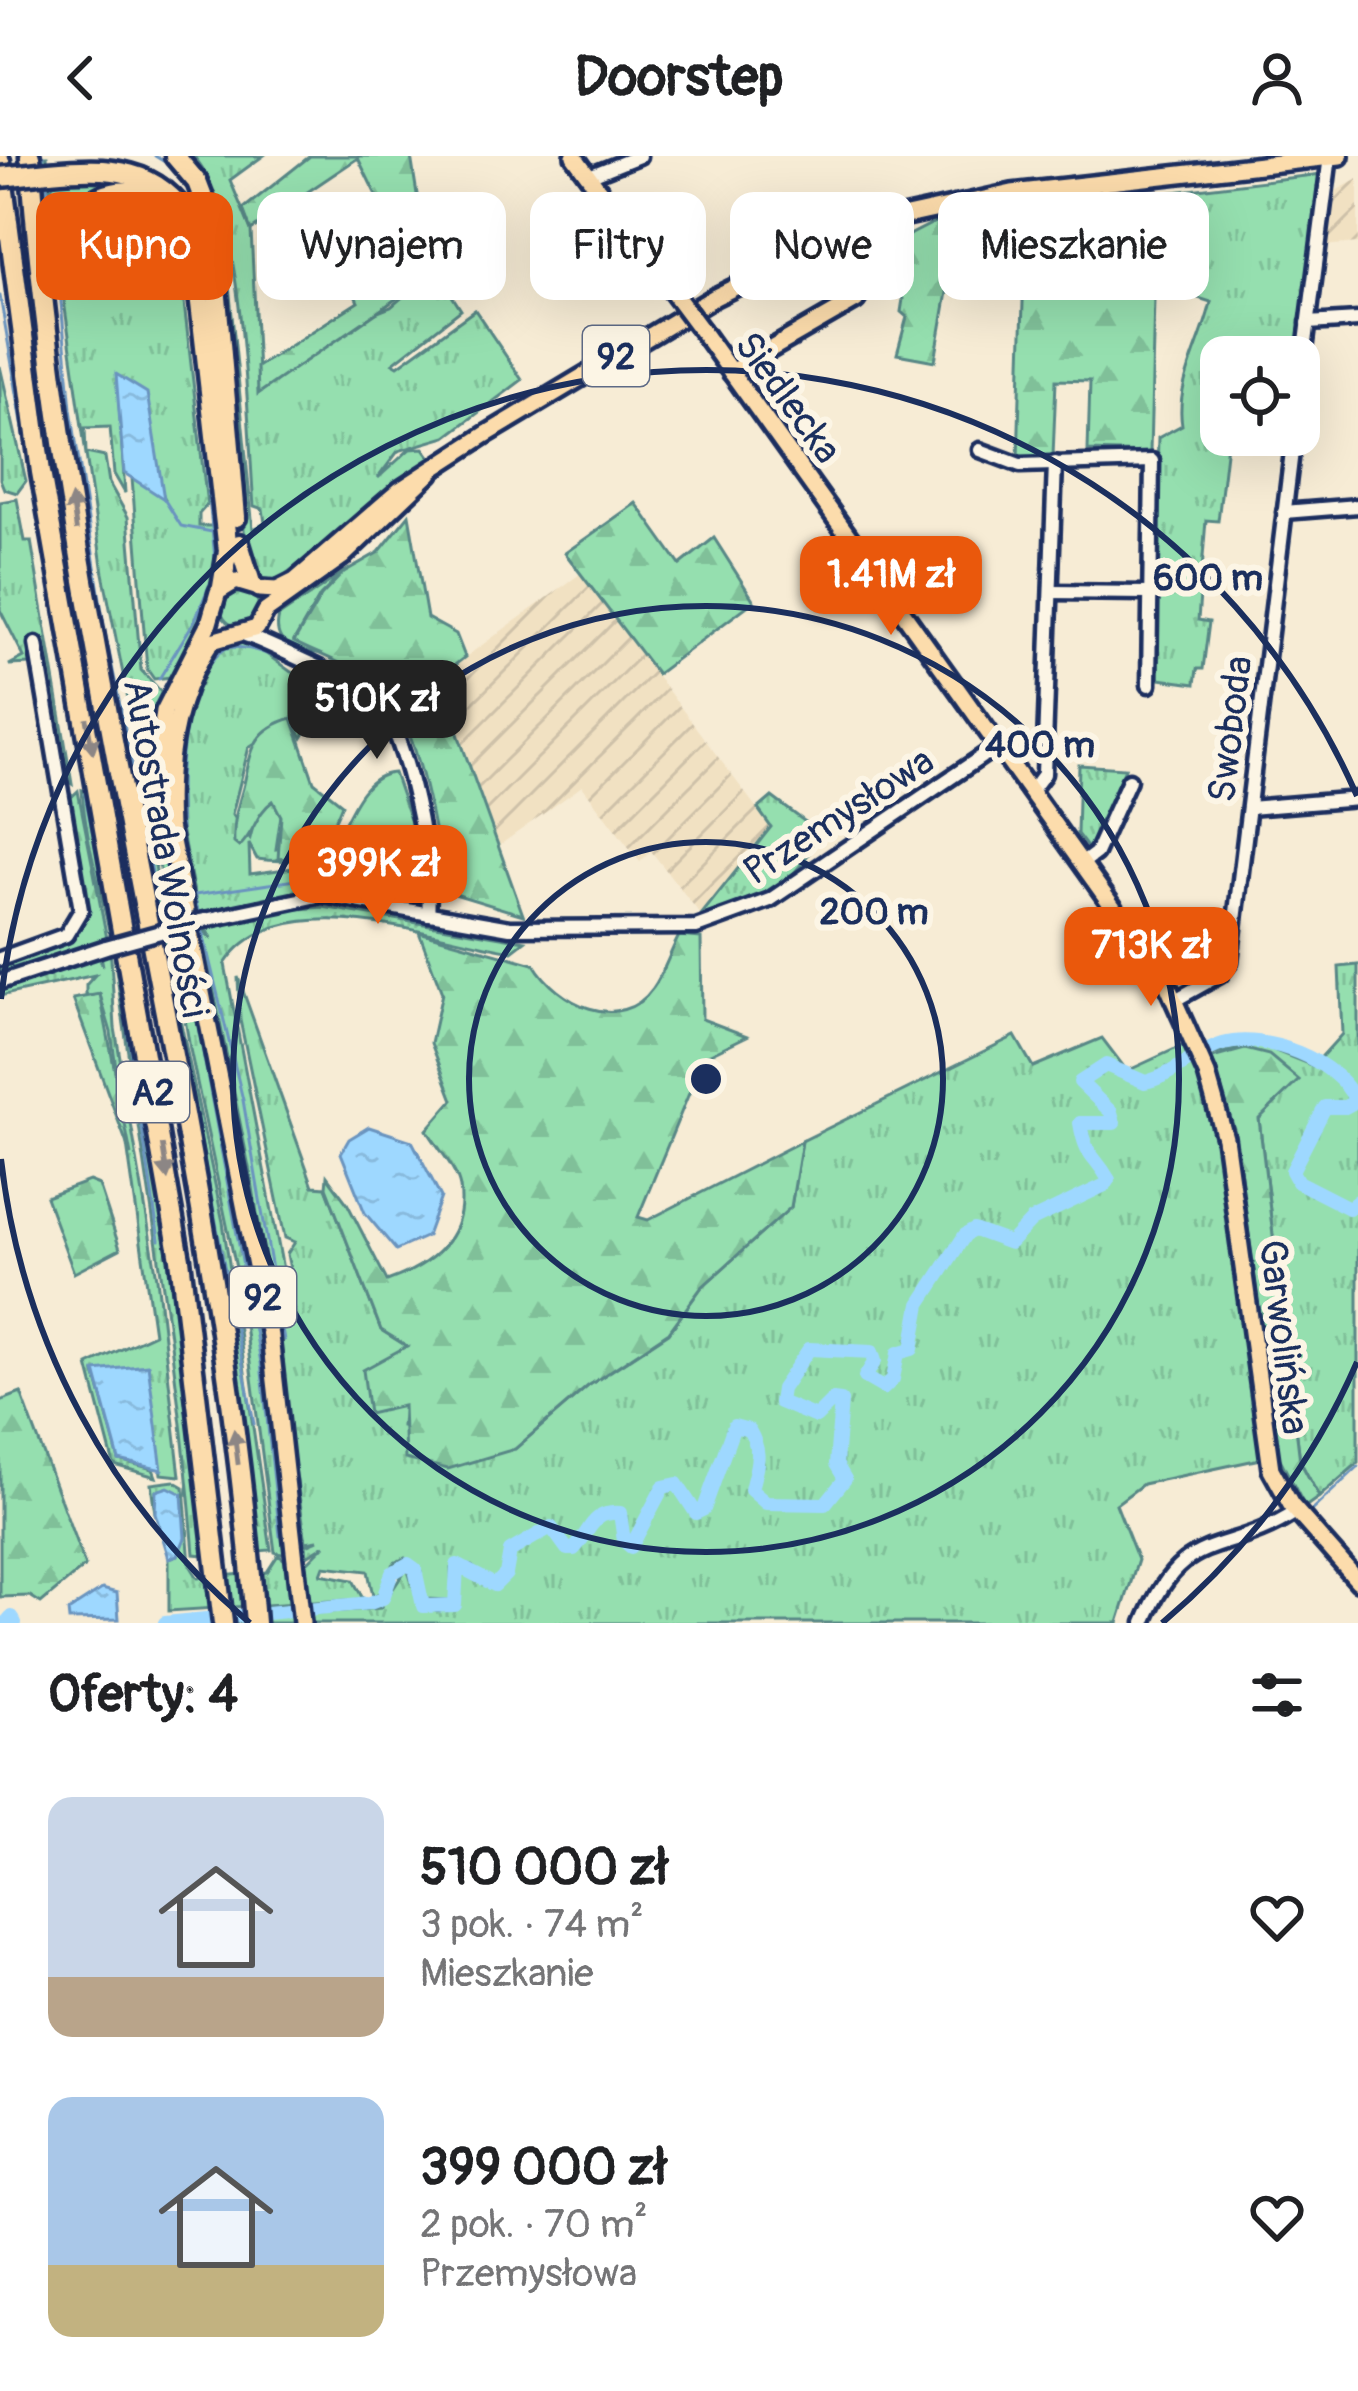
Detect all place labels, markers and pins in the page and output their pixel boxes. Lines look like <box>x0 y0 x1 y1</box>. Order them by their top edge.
pin: 1.41M zł <box>767 536 1015 638</box>
pin: 510K zł <box>266 660 488 762</box>
pin: 399K zł <box>267 825 489 927</box>
pin: 713K zł <box>1040 907 1262 1009</box>
centre of rings <box>685 1058 727 1100</box>

